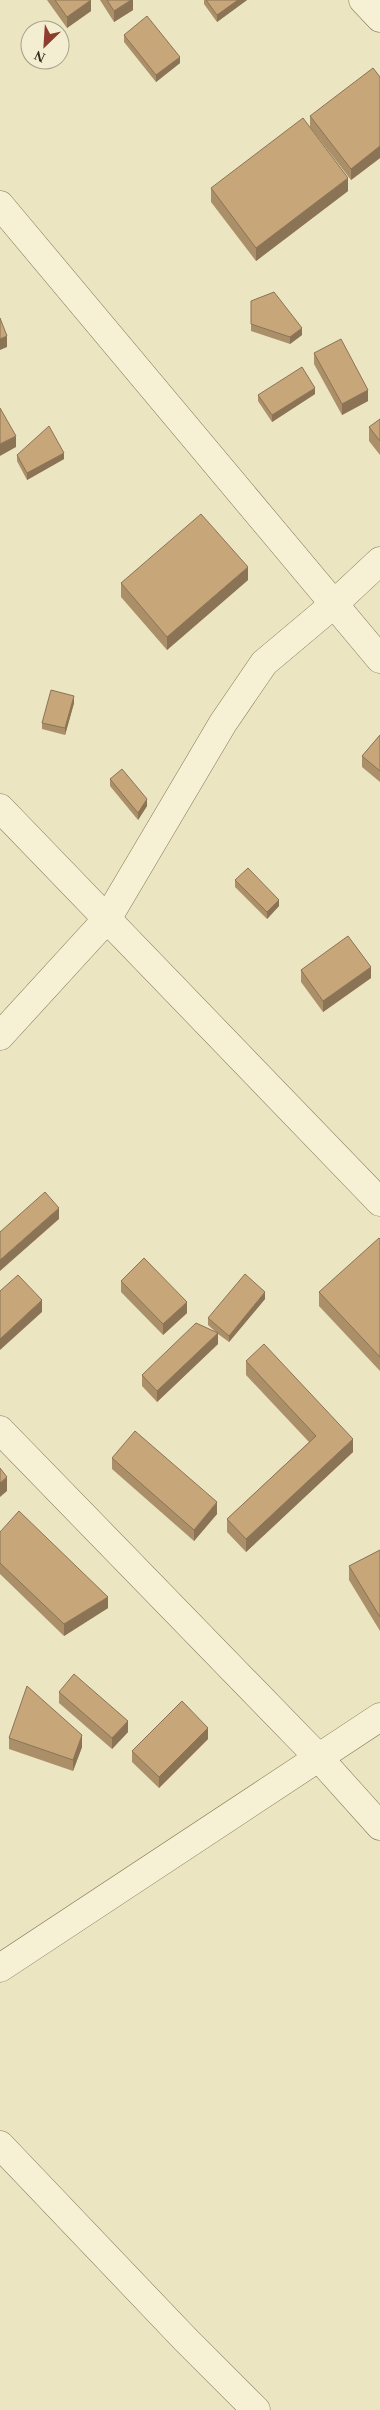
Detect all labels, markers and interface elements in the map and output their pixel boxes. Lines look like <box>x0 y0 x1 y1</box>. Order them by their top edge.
north arrow <box>20 20 70 70</box>
text: N <box>32 47 47 65</box>

